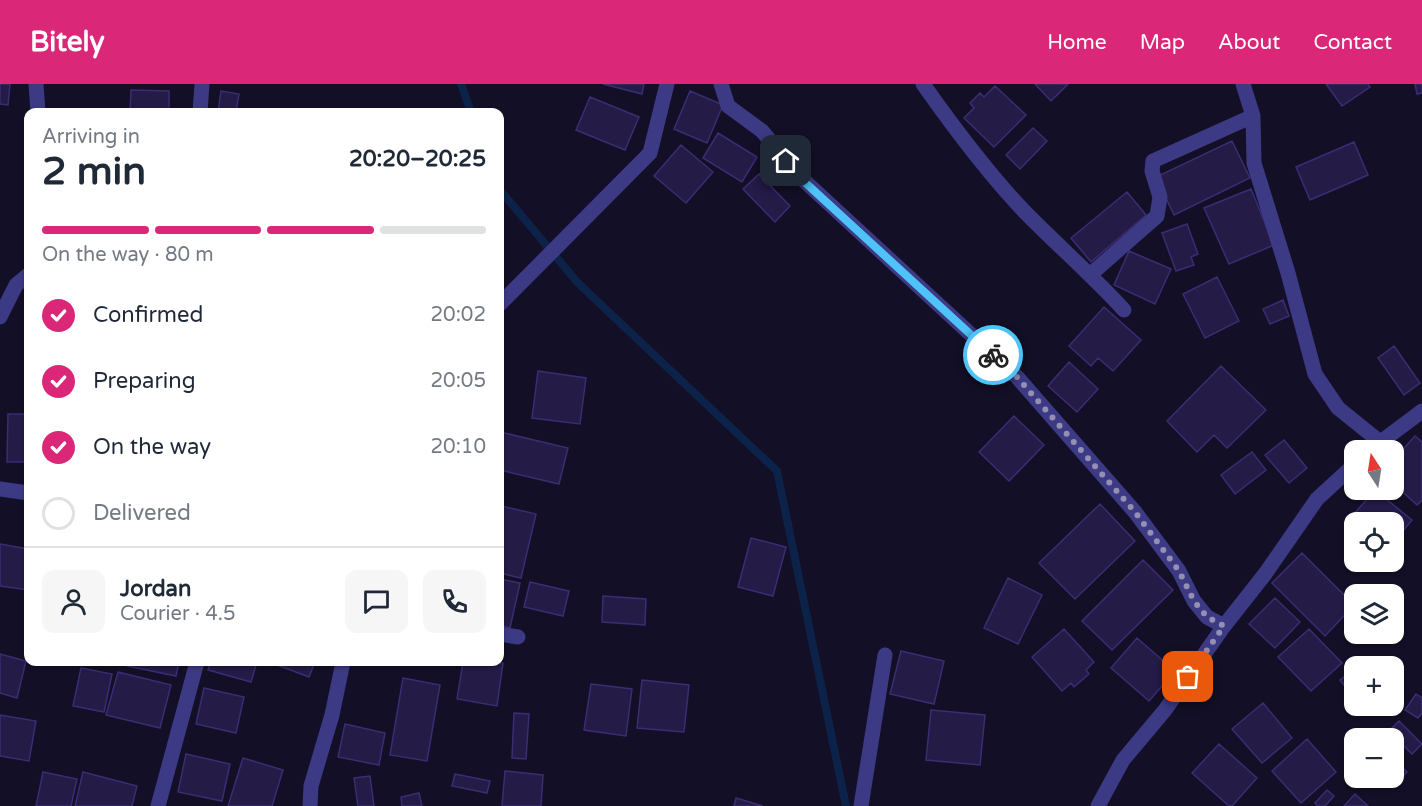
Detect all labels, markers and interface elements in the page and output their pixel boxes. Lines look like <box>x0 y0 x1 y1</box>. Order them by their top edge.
text: Bitely <box>30 25 105 59</box>
text: Home <box>1047 30 1107 55</box>
text: Map <box>1140 30 1185 55</box>
text: About <box>1218 30 1280 55</box>
text: Contact <box>1313 30 1392 55</box>
text: Arriving in <box>42 125 140 149</box>
pin <box>760 135 811 186</box>
icon: home <box>769 144 802 177</box>
text: 20:20–20:25 <box>349 146 486 172</box>
text: 2 min <box>42 148 146 195</box>
text: On the way · 80 m <box>42 243 214 267</box>
icon: check <box>42 299 75 332</box>
text: Confirmed <box>93 302 203 328</box>
text: 20:02 <box>431 303 486 327</box>
courier <box>963 325 1023 385</box>
icon: bike <box>977 339 1010 372</box>
icon: check <box>42 365 75 398</box>
text: Preparing <box>93 368 196 394</box>
text: 20:05 <box>431 369 486 393</box>
icon: check <box>42 431 75 464</box>
text: On the way <box>93 434 211 460</box>
text: 20:10 <box>431 435 486 459</box>
north arrow <box>1344 440 1404 500</box>
map controls <box>1344 440 1404 788</box>
text: Delivered <box>93 500 191 526</box>
button: locate <box>1344 512 1404 572</box>
button: person <box>42 570 105 633</box>
button: chat <box>345 570 408 633</box>
button: phone <box>423 570 486 633</box>
text: Jordan <box>120 576 191 602</box>
button: layers <box>1344 584 1404 644</box>
text: Courier · 4.5 <box>120 602 235 626</box>
pin <box>1162 651 1213 702</box>
button: + <box>1344 656 1404 716</box>
icon: bag <box>1171 660 1204 693</box>
button: − <box>1344 728 1404 788</box>

